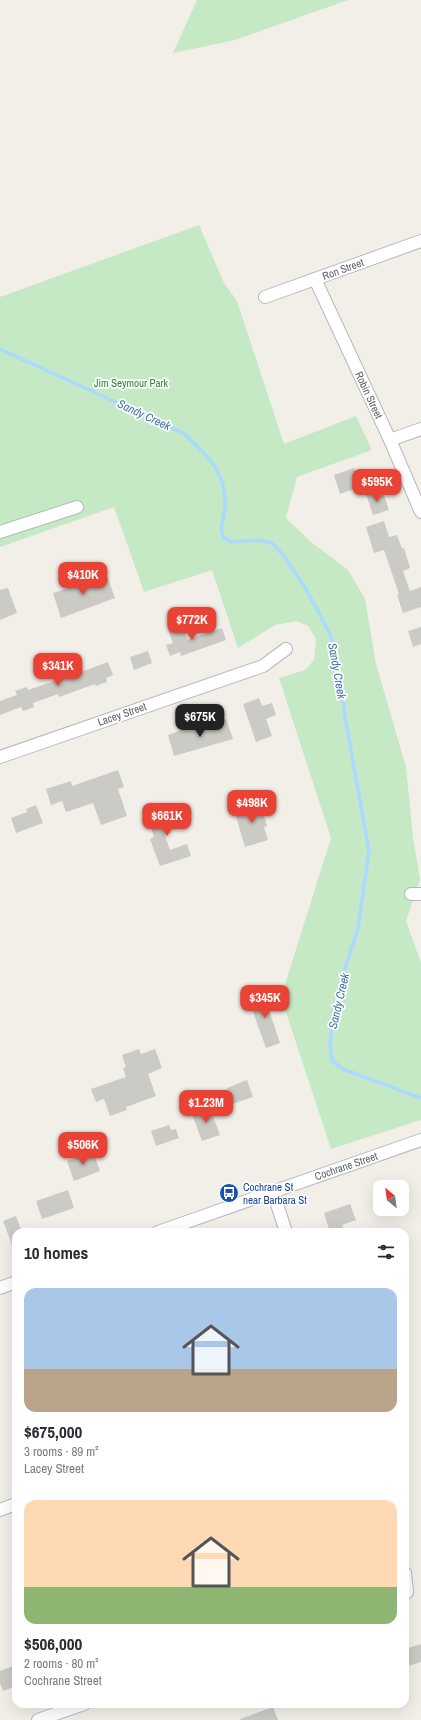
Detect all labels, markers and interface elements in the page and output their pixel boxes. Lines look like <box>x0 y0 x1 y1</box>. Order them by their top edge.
street label: Ron Street <box>320 255 366 283</box>
street label: Robin Street <box>352 369 386 421</box>
park label: Jim Seymour Park <box>94 376 169 390</box>
water label: Sandy Creek <box>115 396 174 435</box>
pin: $595K <box>349 469 405 503</box>
text: $595K <box>361 473 393 490</box>
pin: $410K <box>55 562 111 596</box>
text: $410K <box>67 566 99 583</box>
pin: $772K <box>164 607 220 641</box>
text: $772K <box>176 611 208 628</box>
water label: Sandy Creek <box>324 642 350 701</box>
pin: $341K <box>30 653 86 687</box>
text: $341K <box>42 657 74 674</box>
street label: Lacey Street <box>96 699 149 729</box>
pin: $675K <box>172 704 228 738</box>
text: $675K <box>184 708 216 725</box>
pin: $498K <box>224 790 280 824</box>
text: $498K <box>236 794 268 811</box>
pin: $661K <box>139 803 195 837</box>
text: $661K <box>151 807 183 824</box>
water label: Sandy Creek <box>325 970 353 1031</box>
pin: $345K <box>237 985 293 1019</box>
text: $345K <box>249 989 281 1006</box>
pin: $1.23M <box>173 1090 239 1124</box>
text: $1.23M <box>188 1094 224 1111</box>
pin: $506K <box>55 1132 111 1166</box>
text: $506K <box>67 1136 99 1153</box>
street label: Cochrane Street <box>313 1149 380 1183</box>
place label: Cochrane St near Barbara St <box>243 1180 307 1207</box>
north arrow <box>373 1180 409 1216</box>
map controls <box>373 1180 409 1216</box>
bus stop icon: Cochrane St near Barbara St <box>218 1182 240 1204</box>
text: 10 homes <box>24 1241 88 1264</box>
icon: filters <box>375 1241 397 1263</box>
icon: home <box>175 1314 247 1386</box>
text: $675,000 <box>24 1420 82 1443</box>
text: 3 rooms · 89 m² <box>24 1443 99 1460</box>
text: Lacey Street <box>24 1460 84 1477</box>
icon: home <box>175 1526 247 1598</box>
text: $506,000 <box>24 1632 82 1655</box>
text: 2 rooms · 80 m² <box>24 1655 99 1672</box>
text: Cochrane Street <box>24 1672 102 1689</box>

